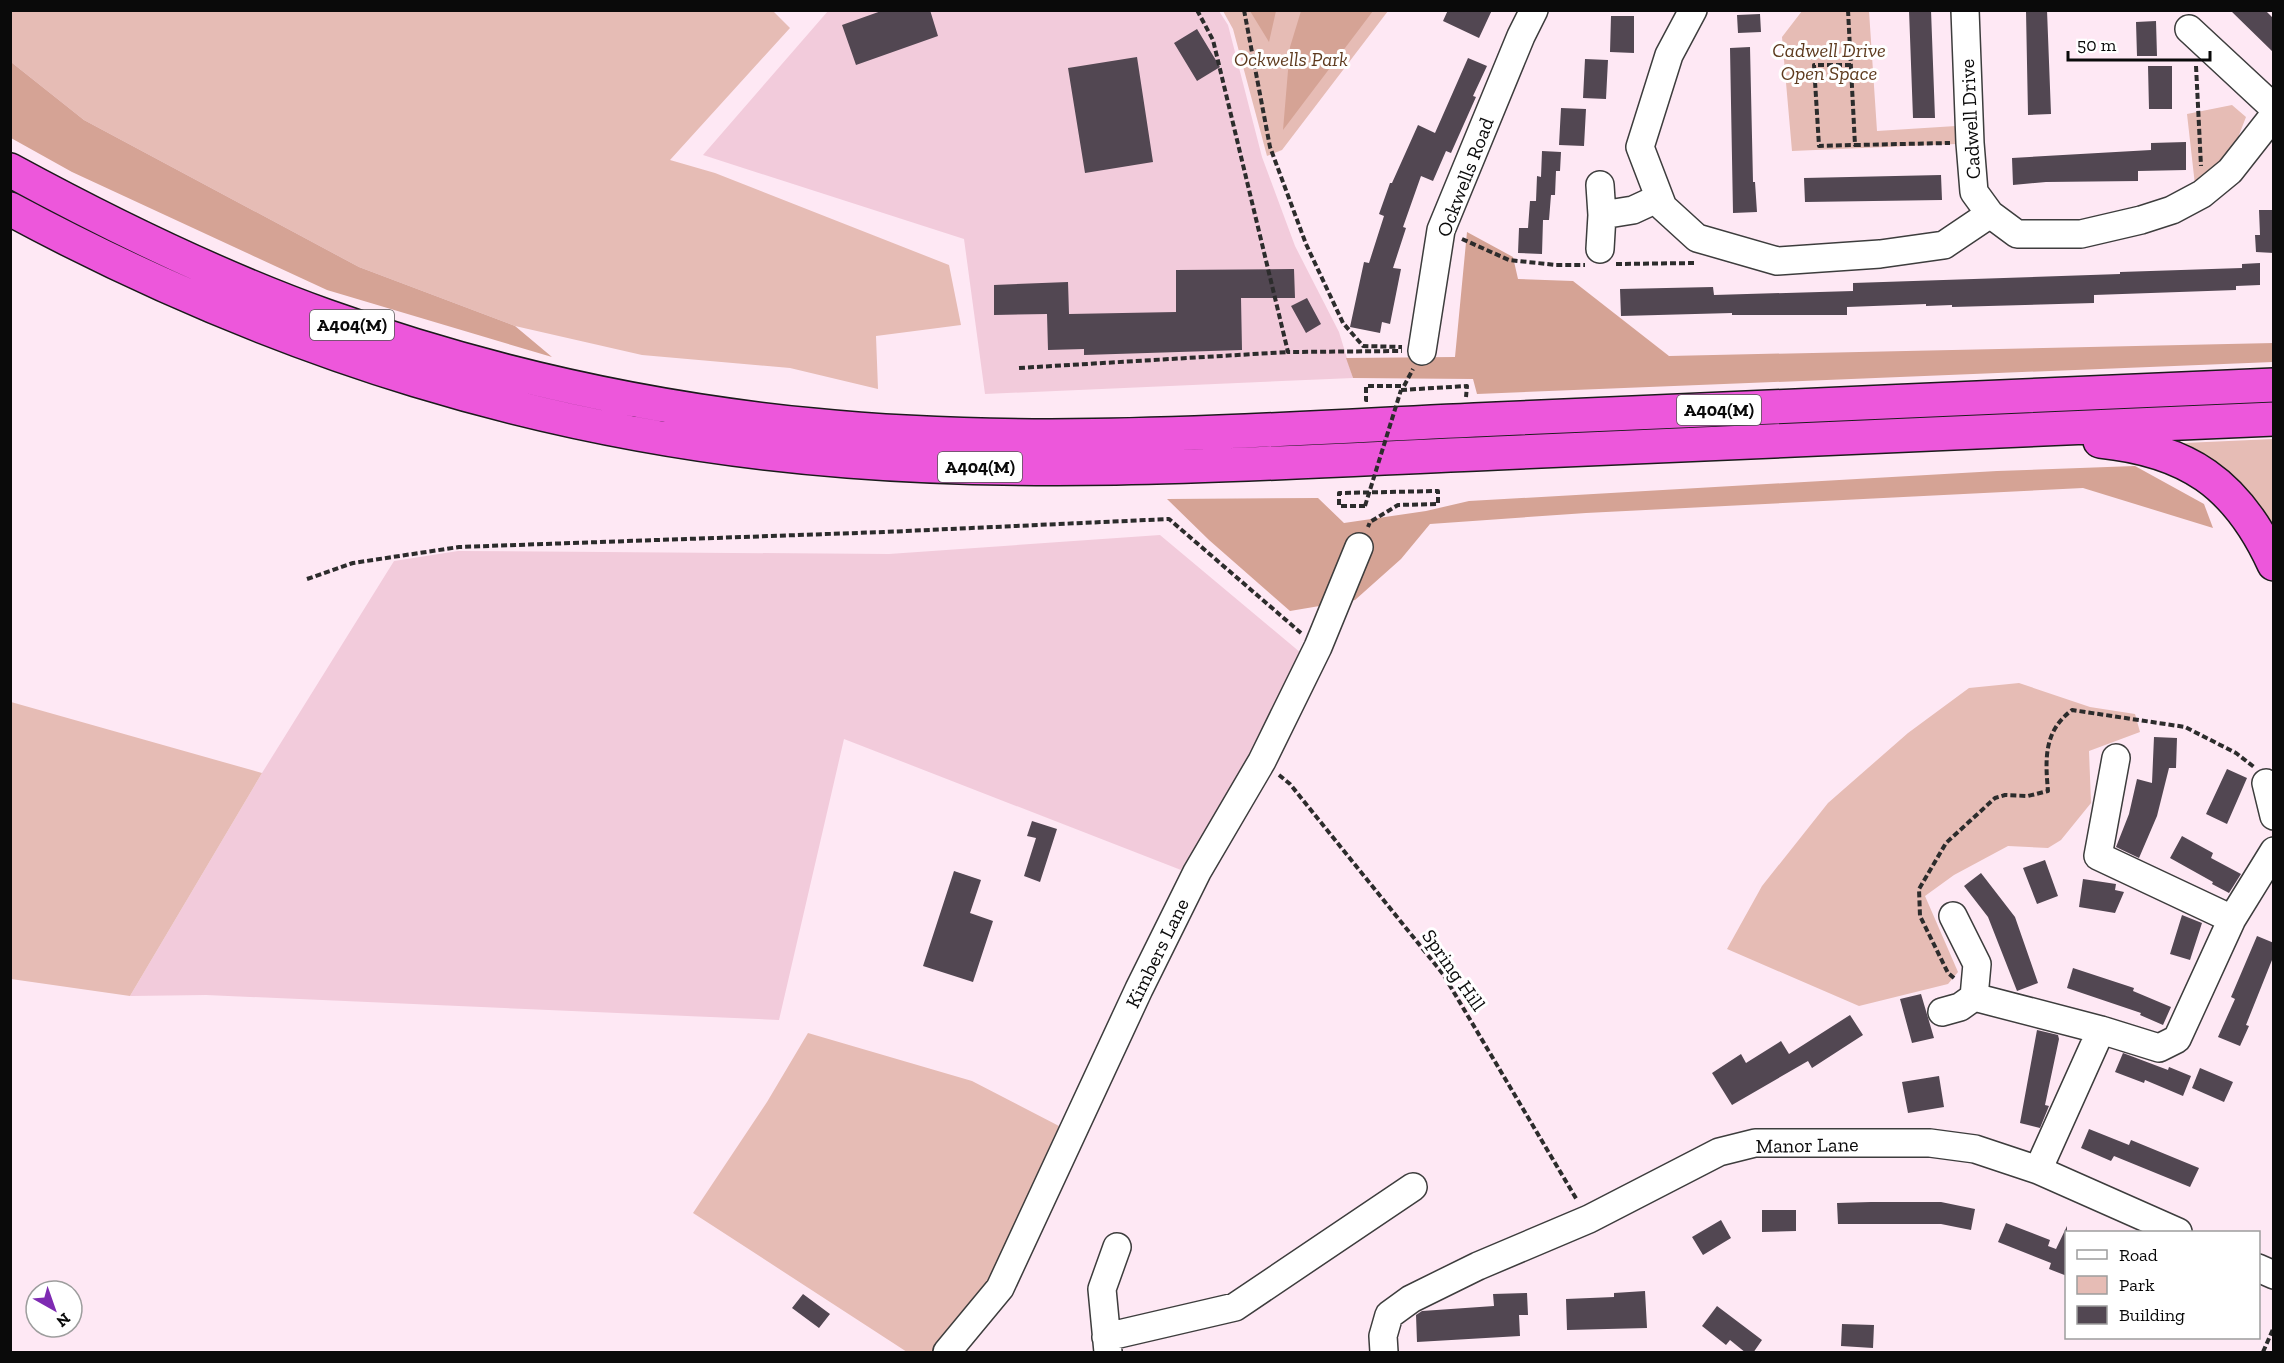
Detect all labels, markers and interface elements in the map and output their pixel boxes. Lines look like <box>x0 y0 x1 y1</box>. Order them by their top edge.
scale bar <box>2068 24 2210 62</box>
text: 50 m <box>2077 34 2117 56</box>
park label: Cadwell Drive Open Space <box>1772 38 1886 85</box>
park label: Ockwells Park <box>1234 47 1348 71</box>
street label: Cadwell Drive <box>1955 58 1985 180</box>
street label: Ockwells Road <box>1431 114 1499 240</box>
road number: A404(M) <box>310 310 394 340</box>
road number: A404(M) <box>1677 395 1761 425</box>
road number: A404(M) <box>938 452 1022 482</box>
street label: Kimbers Lane <box>1120 894 1194 1012</box>
street label: Spring Hill <box>1417 925 1491 1015</box>
street label: Manor Lane <box>1755 1132 1859 1158</box>
legend <box>2065 1231 2260 1339</box>
text: Road <box>2119 1244 2158 1266</box>
text: Park <box>2119 1274 2155 1296</box>
north arrow <box>24 1279 84 1339</box>
text: Building <box>2119 1304 2185 1326</box>
text: N <box>53 1309 74 1331</box>

